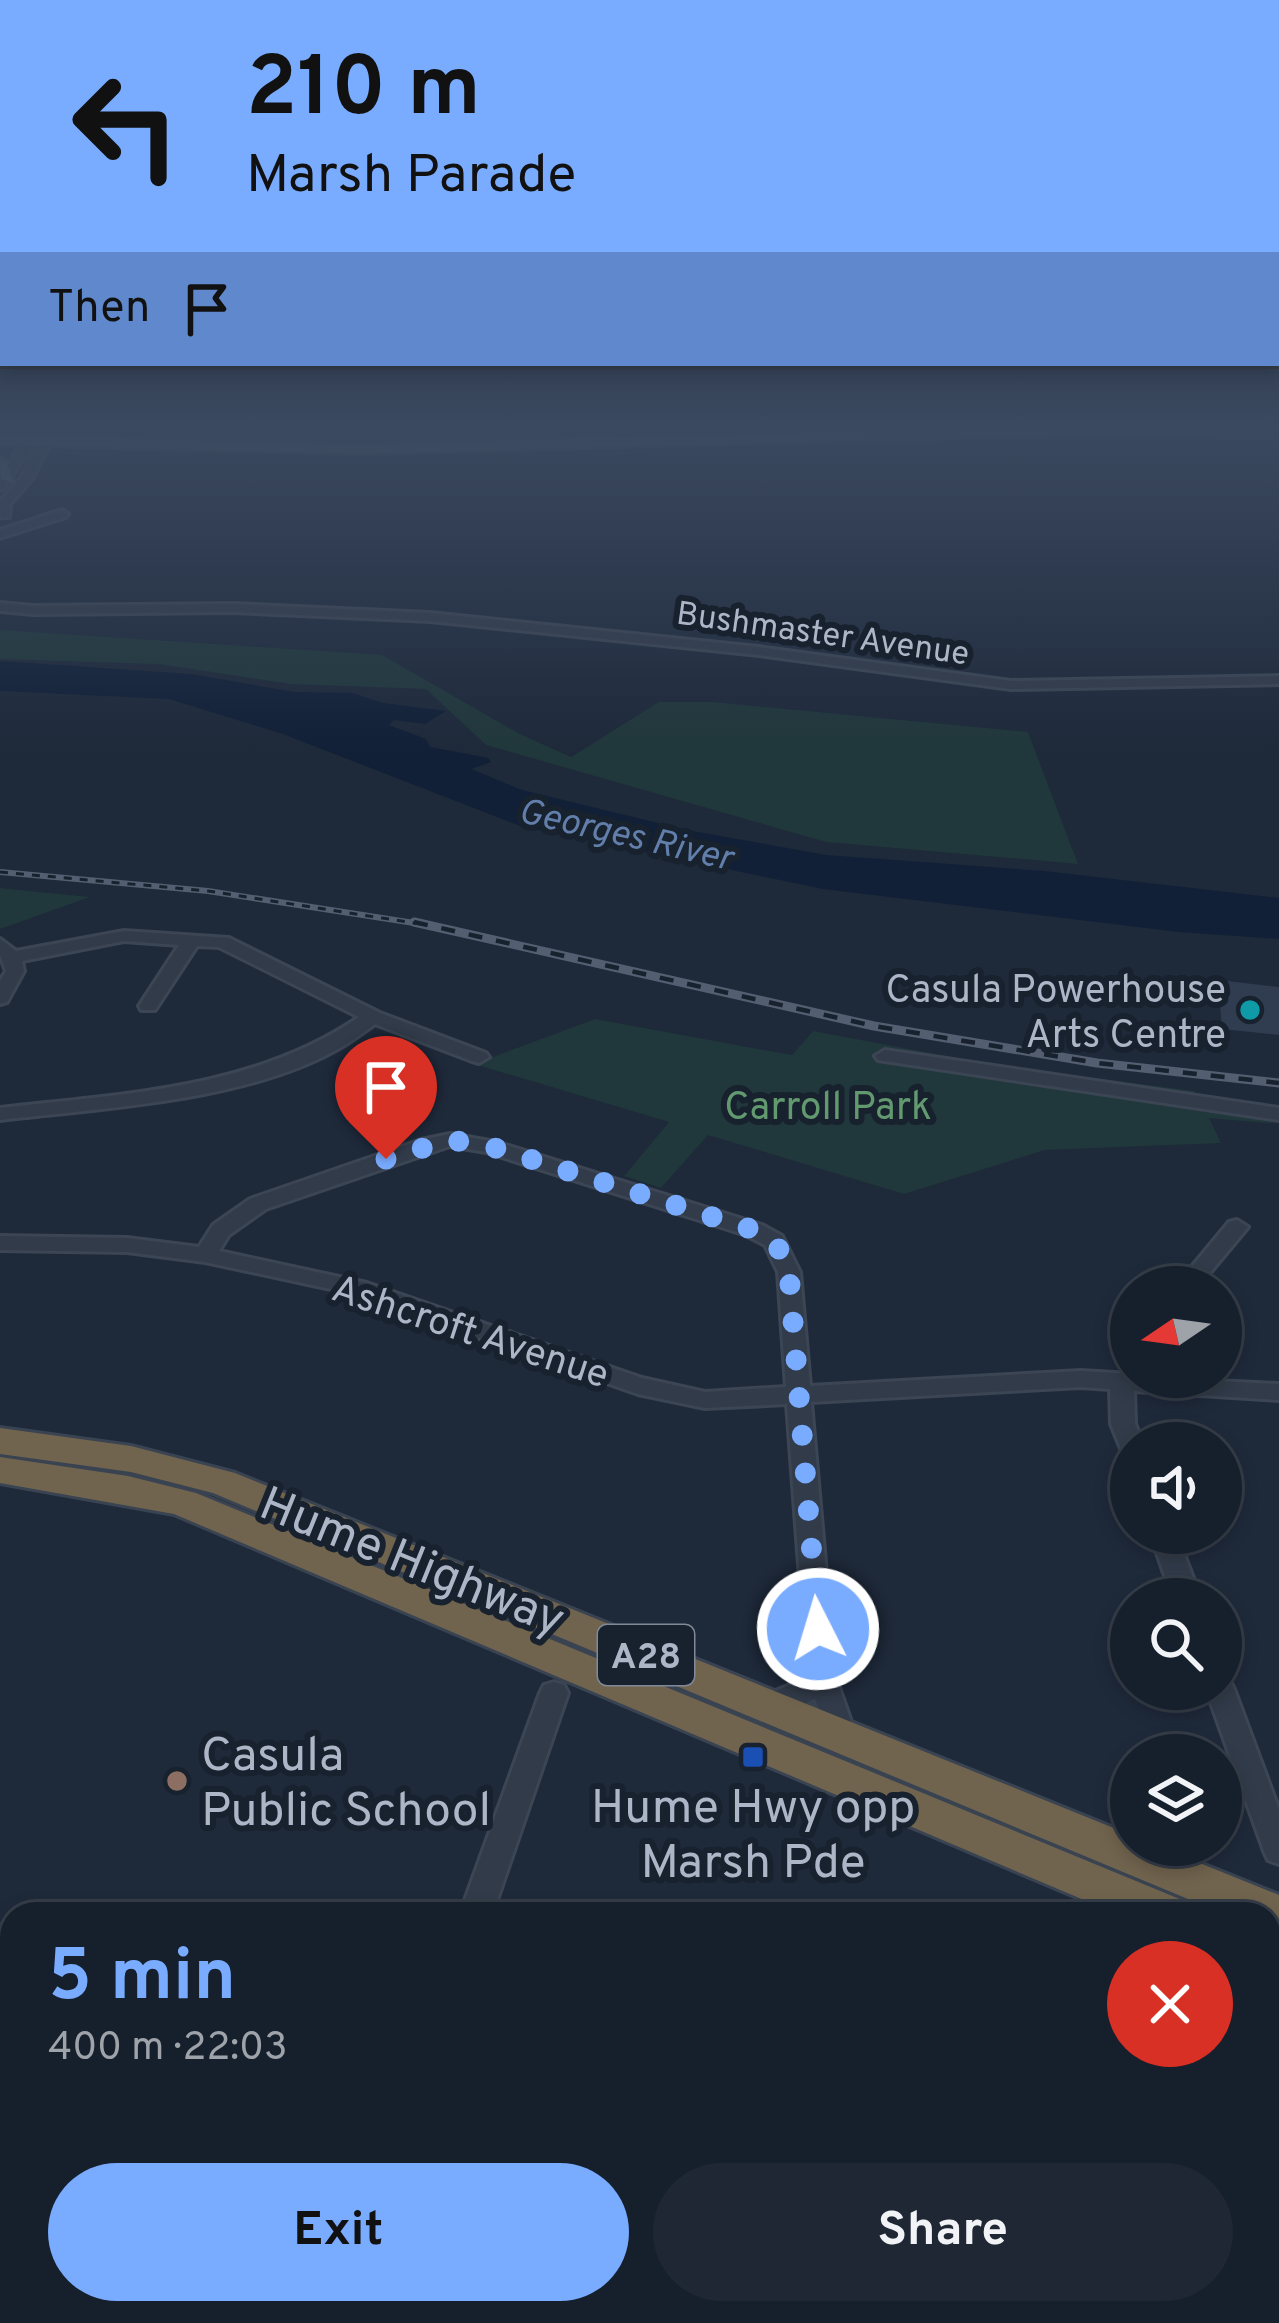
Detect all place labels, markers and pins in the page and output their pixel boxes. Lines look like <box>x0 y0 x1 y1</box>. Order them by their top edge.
place label: Casula Powerhouse Arts Centre <box>885 968 1226 1062</box>
marker: Casula Powerhouse Arts Centre <box>1237 997 1263 1023</box>
pin <box>335 1036 437 1159</box>
place label: Casula Public School <box>201 1728 491 1843</box>
marker: Hume Hwy opp Marsh Pde <box>740 1744 766 1770</box>
marker: Casula Public School <box>164 1768 190 1794</box>
place label: Hume Hwy opp Marsh Pde <box>591 1780 915 1895</box>

